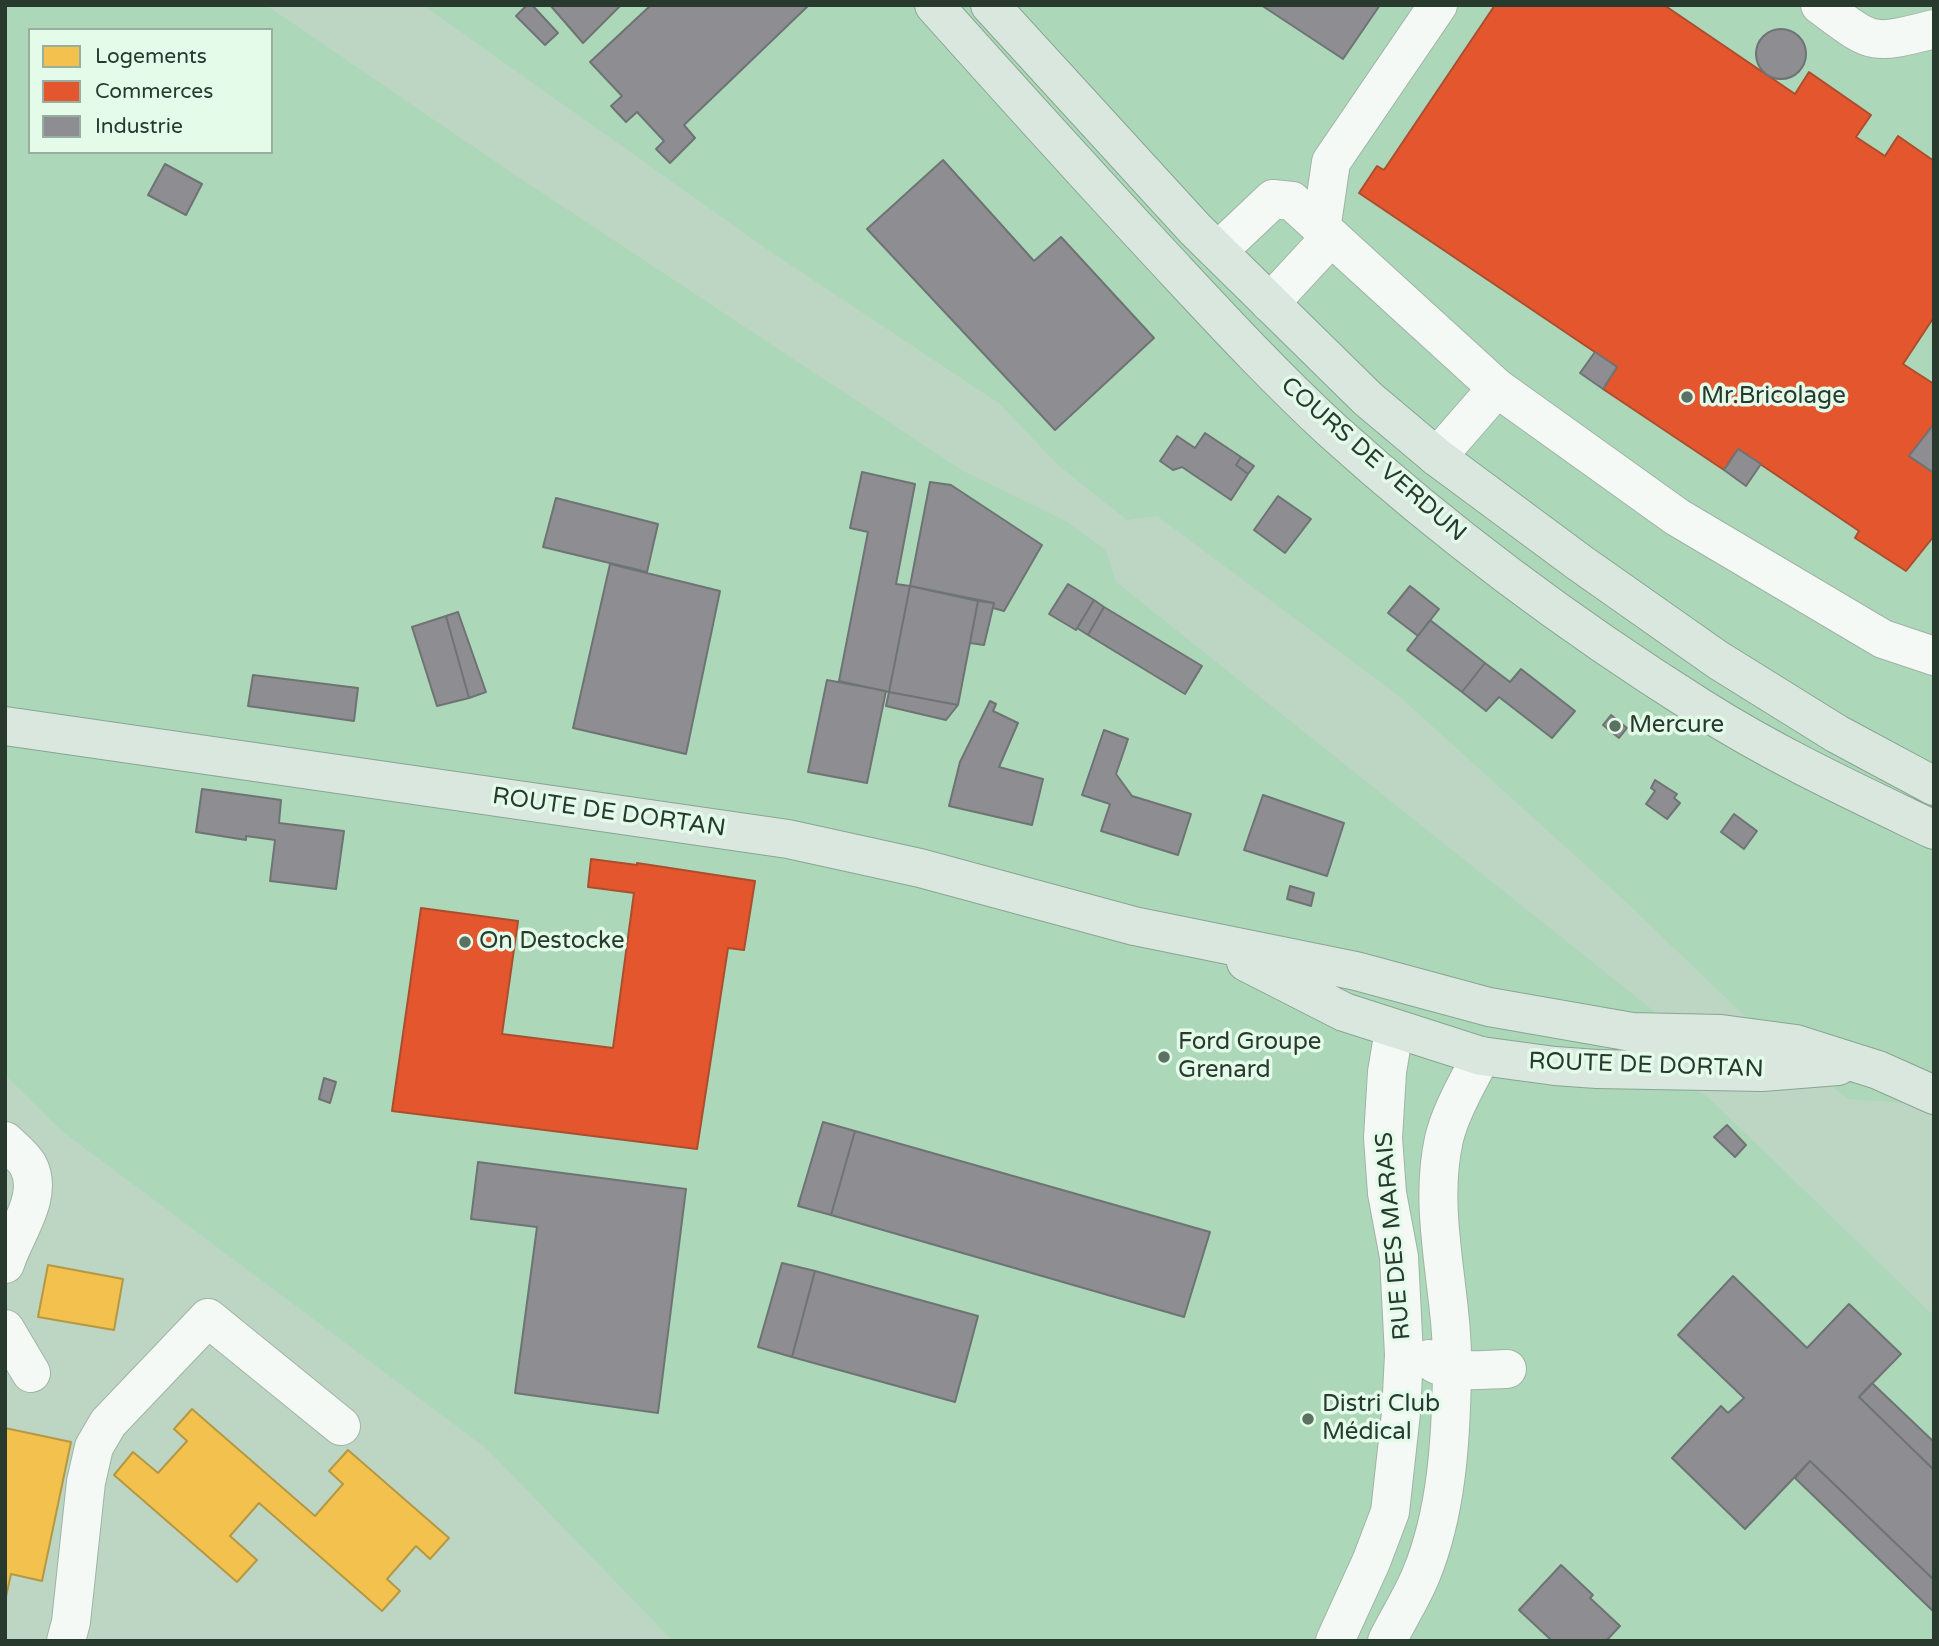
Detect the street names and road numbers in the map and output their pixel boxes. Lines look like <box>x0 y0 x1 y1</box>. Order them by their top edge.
street label: COURS DE VERDUN <box>1274 372 1472 548</box>
street label: ROUTE DE DORTAN <box>490 782 728 844</box>
street label: ROUTE DE DORTAN <box>1528 1048 1764 1084</box>
street label: RUE DES MARAIS <box>1371 1131 1417 1341</box>

